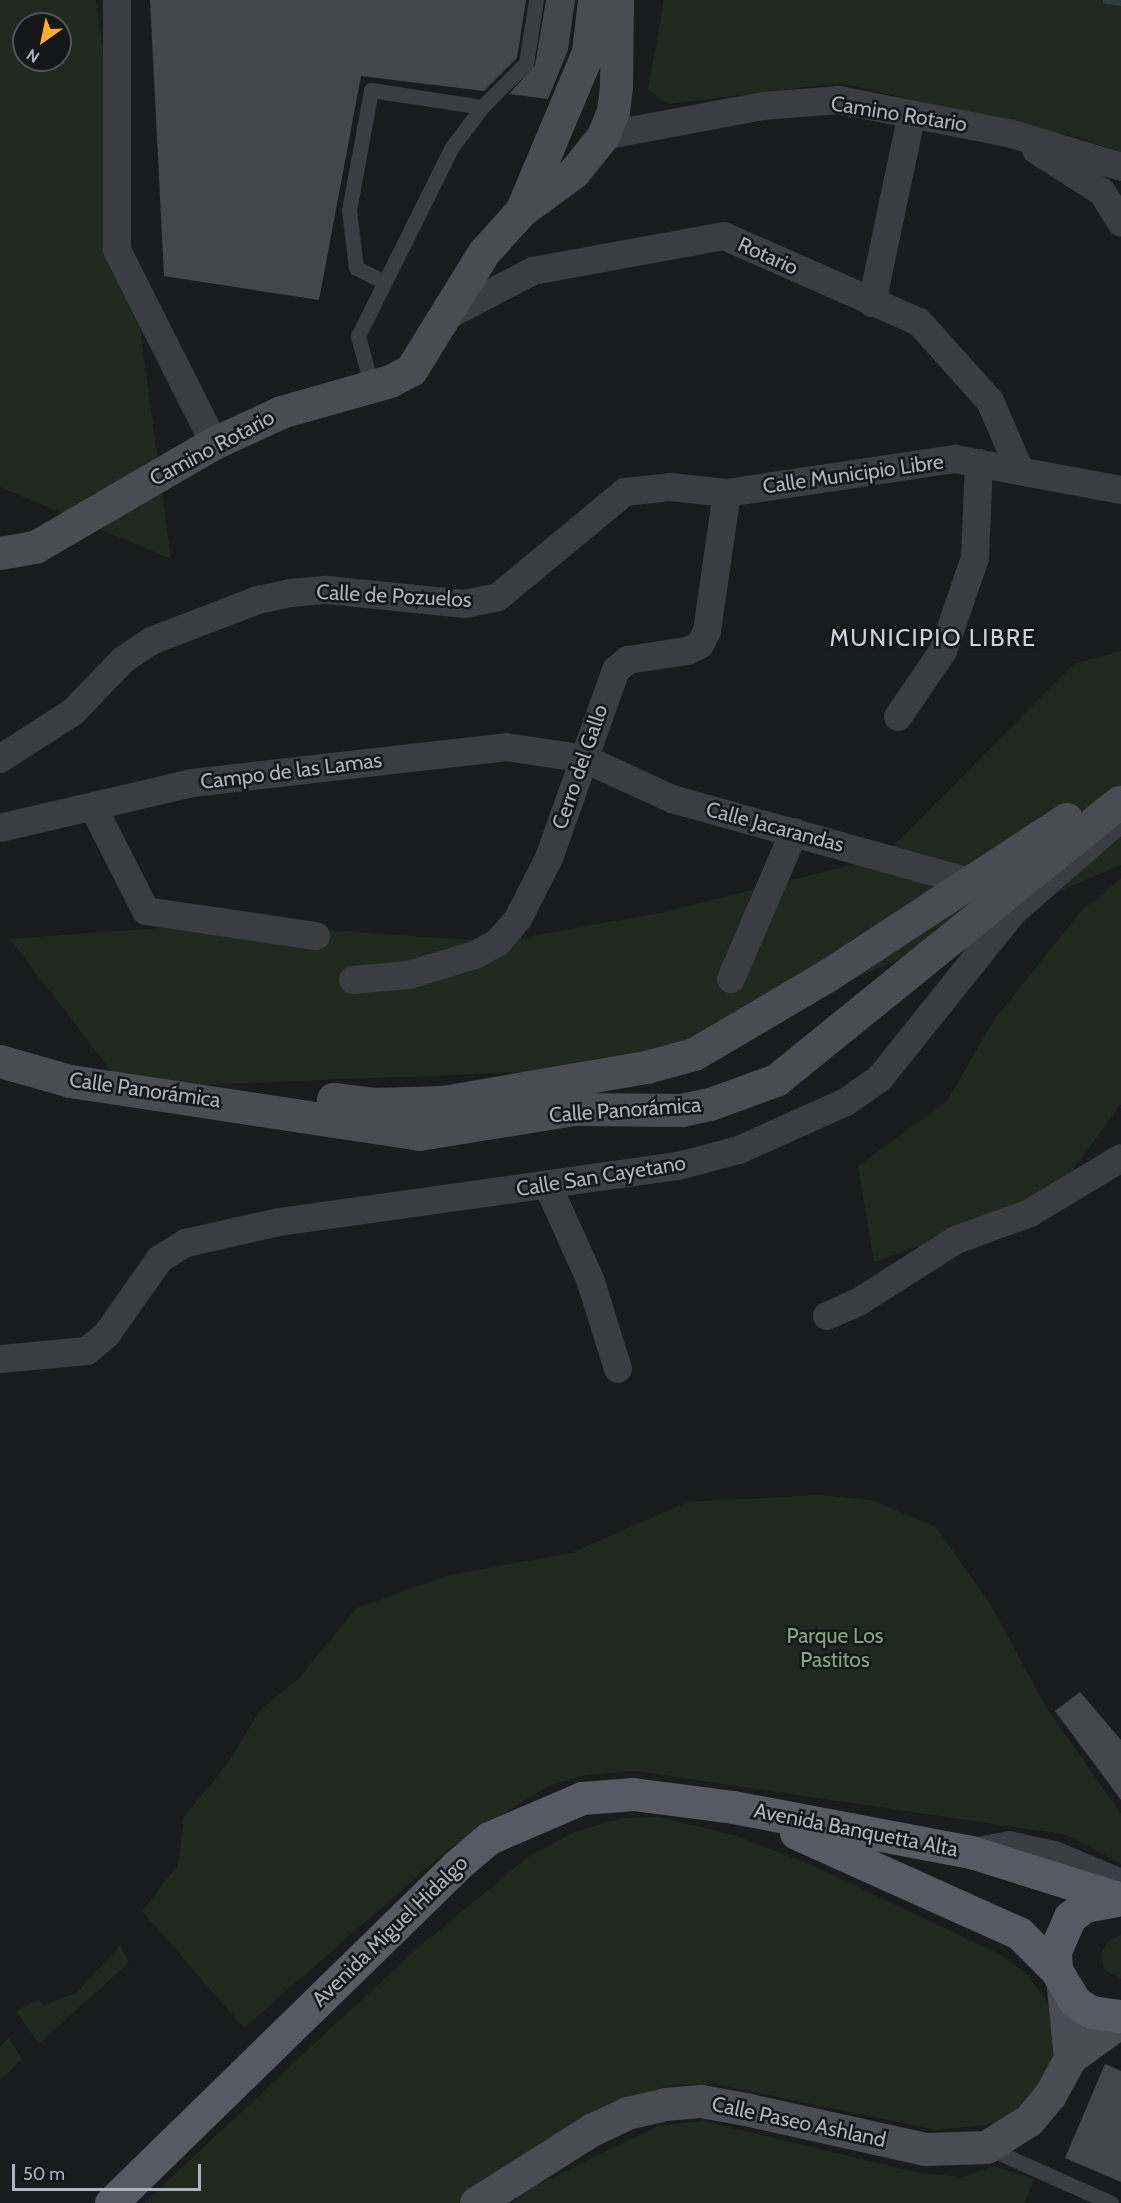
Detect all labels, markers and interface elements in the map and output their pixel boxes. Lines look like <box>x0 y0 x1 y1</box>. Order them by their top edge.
north arrow <box>12 12 72 72</box>
text: N <box>23 45 43 67</box>
street label: Camino Rotario <box>829 91 969 137</box>
street label: Rotario <box>734 232 802 280</box>
street label: Camino Rotario <box>145 405 279 491</box>
street label: Calle Municipio Libre <box>761 449 945 499</box>
street label: Calle de Pozuelos <box>316 579 472 613</box>
district label: MUNICIPIO LIBRE <box>829 624 1037 652</box>
street label: Cerro del Gallo <box>547 701 613 833</box>
street label: Campo de las Lamas <box>199 747 383 795</box>
street label: Calle Jacarandas <box>703 796 847 858</box>
street label: Calle Panorámica <box>68 1067 222 1113</box>
street label: Calle Panorámica <box>548 1092 702 1128</box>
street label: Calle San Cayetano <box>514 1150 688 1202</box>
park label: Parque Los Pastitos <box>787 1623 883 1673</box>
street label: Avenida Banquetta Alta <box>752 1798 960 1862</box>
street label: Avenida Miguel Hidalgo <box>307 1850 473 2012</box>
street label: Calle Paseo Ashland <box>710 2091 888 2153</box>
scale bar <box>15 2152 204 2190</box>
text: 50 m <box>23 2163 65 2185</box>

